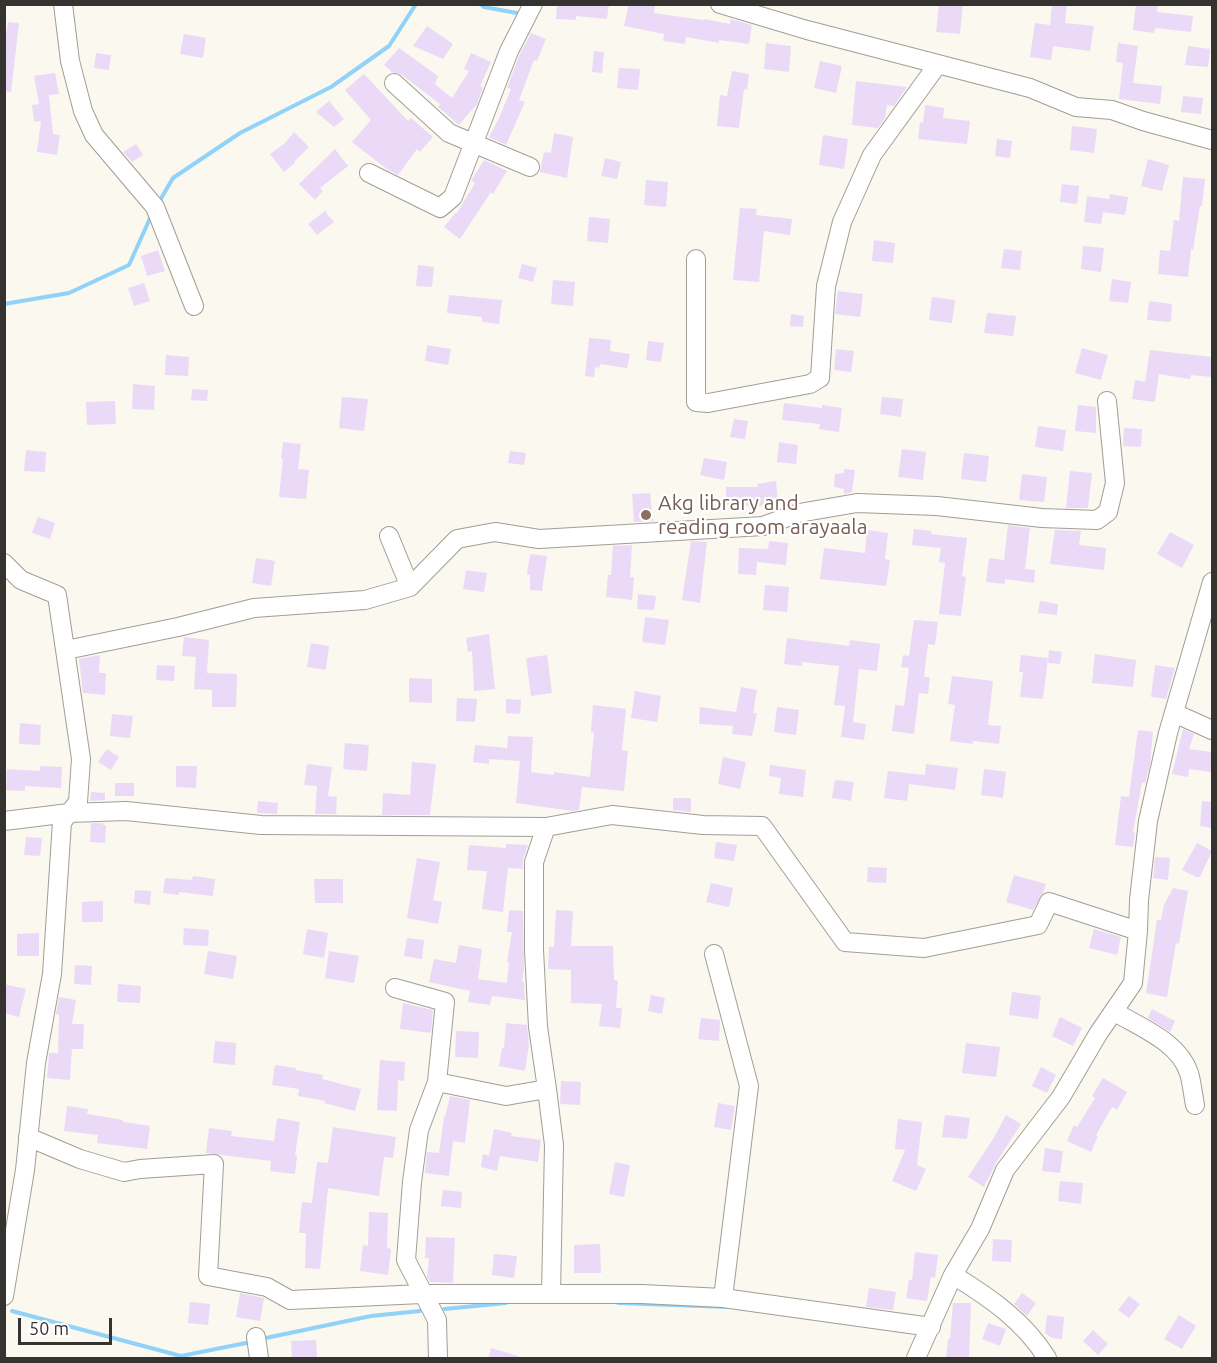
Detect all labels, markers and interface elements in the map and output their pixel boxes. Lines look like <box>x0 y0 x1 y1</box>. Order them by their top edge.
place label: Akg library and reading room arayaala <box>658 490 868 540</box>
marker: Akg library and reading room arayaala <box>639 508 653 522</box>
scale bar <box>21 1306 116 1344</box>
text: 50 m <box>29 1318 69 1338</box>

